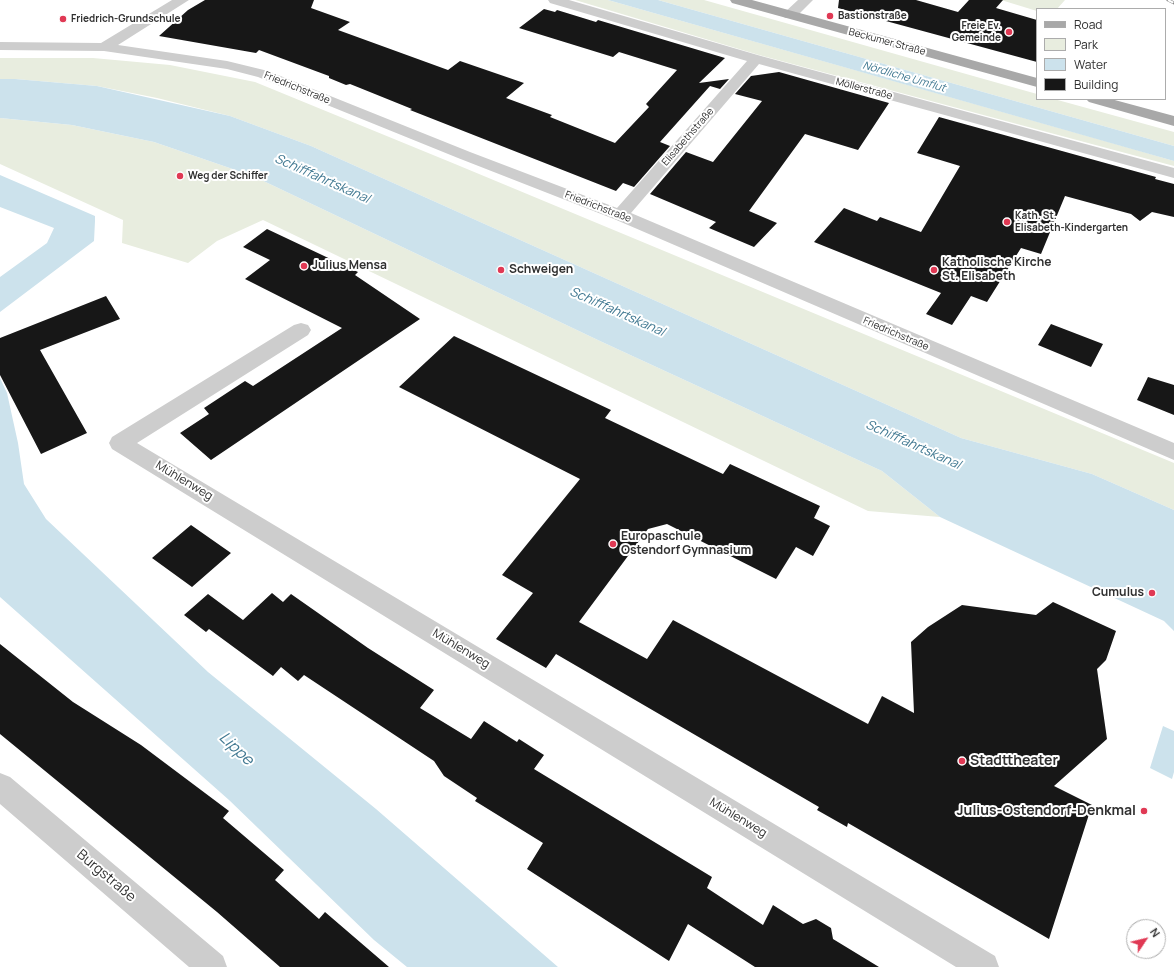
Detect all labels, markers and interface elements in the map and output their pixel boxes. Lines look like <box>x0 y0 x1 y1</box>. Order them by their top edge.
legend <box>1036 8 1166 100</box>
place label: Bastionstraße <box>838 10 907 22</box>
marker: Bastionstraße <box>825 11 835 21</box>
place label: Friedrich-Grundschule <box>71 13 181 25</box>
marker: Friedrich-Grundschule <box>58 14 68 24</box>
text: Road <box>1074 16 1102 33</box>
place label: Freie Ev. Gemeinde <box>952 20 1001 44</box>
street label: Beckumer Straße <box>847 26 927 58</box>
marker: Freie Ev. Gemeinde <box>1004 27 1014 37</box>
text: Park <box>1074 36 1098 53</box>
text: Water <box>1074 56 1107 73</box>
water label: Nördliche Umflut <box>861 59 947 95</box>
street label: Friedrichstraße <box>262 69 332 107</box>
street label: Möllerstraße <box>834 76 894 102</box>
text: Building <box>1074 76 1118 93</box>
street label: Elisabethstraße <box>660 106 716 168</box>
water label: Schifffahrtskanal <box>272 151 372 207</box>
place label: Weg der Schiffer <box>188 170 268 182</box>
marker: Weg der Schiffer <box>175 171 185 181</box>
street label: Friedrichstraße <box>563 189 633 225</box>
place label: Kath. St. Elisabeth-Kindergarten <box>1015 210 1128 234</box>
marker: Kath. St. Elisabeth-Kindergarten <box>1002 217 1012 227</box>
place label: Katholische Kirche St. Elisabeth <box>942 256 1051 284</box>
place label: Julius Mensa <box>312 259 387 273</box>
marker: Julius Mensa <box>299 261 309 271</box>
place label: Schweigen <box>509 263 573 277</box>
marker: Schweigen <box>496 265 506 275</box>
marker: Katholische Kirche St. Elisabeth <box>929 265 939 275</box>
water label: Schifffahrtskanal <box>567 284 667 340</box>
street label: Friedrichstraße <box>861 315 931 353</box>
water label: Schifffahrtskanal <box>863 417 963 473</box>
street label: Mühlenweg <box>153 458 215 504</box>
place label: Europaschule Ostendorf Gymnasium <box>621 530 751 558</box>
marker: Europaschule Ostendorf Gymnasium <box>608 539 618 549</box>
place label: Cumulus <box>1092 586 1144 600</box>
marker: Cumulus <box>1147 588 1157 598</box>
street label: Mühlenweg <box>430 626 492 672</box>
water label: Lippe <box>215 728 257 770</box>
place label: Stadttheater <box>970 753 1058 769</box>
marker: Stadttheater <box>957 756 967 766</box>
street label: Mühlenweg <box>707 795 769 841</box>
place label: Julius-Ostendorf-Denkmal <box>957 803 1136 819</box>
marker: Julius-Ostendorf-Denkmal <box>1139 806 1149 816</box>
street label: Burgstraße <box>73 846 139 906</box>
north arrow <box>1126 919 1166 959</box>
text: N <box>1147 925 1164 940</box>

